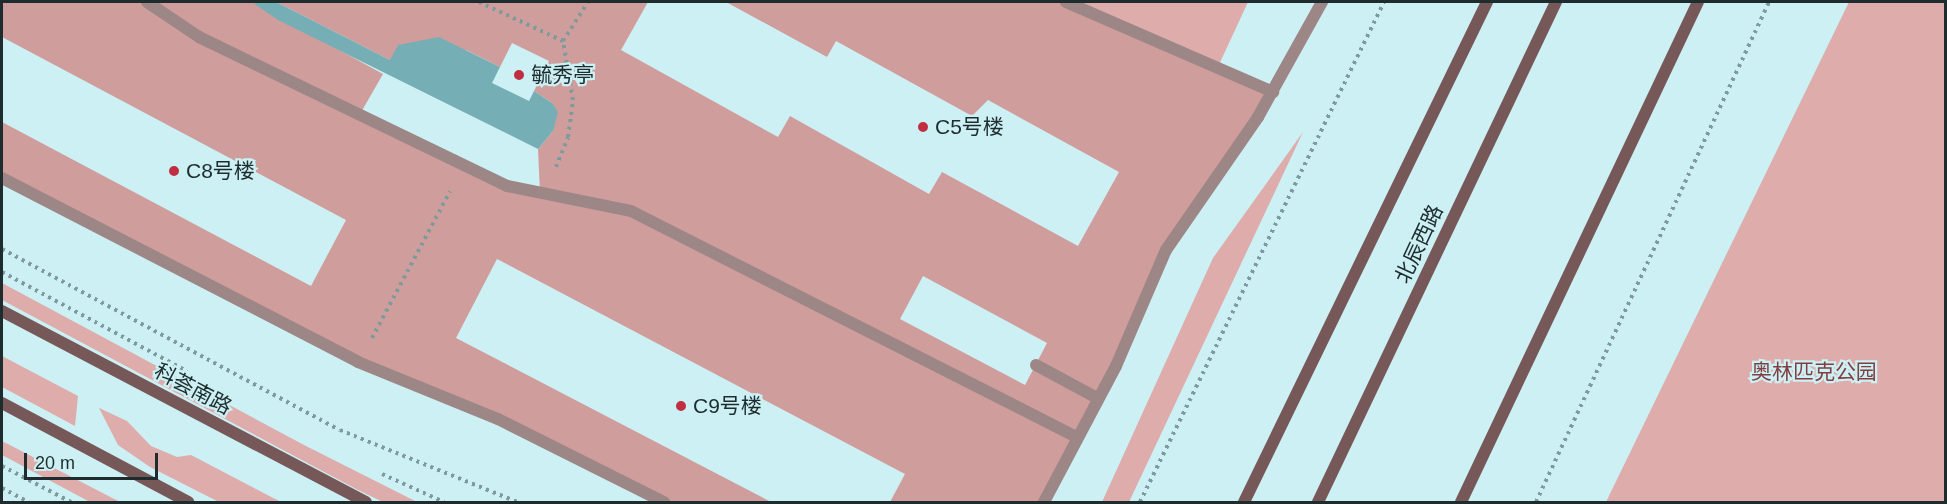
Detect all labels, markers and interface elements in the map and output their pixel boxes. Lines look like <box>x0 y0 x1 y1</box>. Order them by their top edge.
place label: 毓秀亭 <box>531 62 594 88</box>
marker: 毓秀亭 <box>512 68 526 82</box>
place label: C5号楼 <box>935 114 1004 140</box>
marker: C5号楼 <box>916 120 930 134</box>
place label: C8号楼 <box>186 158 255 184</box>
marker: C8号楼 <box>167 164 181 178</box>
street label: 北辰西路 <box>1390 201 1448 287</box>
street label: 科荟南路 <box>150 358 236 420</box>
park label: 奥林匹克公园 <box>1751 359 1877 385</box>
place label: C9号楼 <box>693 393 762 419</box>
marker: C9号楼 <box>674 399 688 413</box>
scale bar <box>27 441 160 479</box>
text: 20 m <box>35 453 75 473</box>

